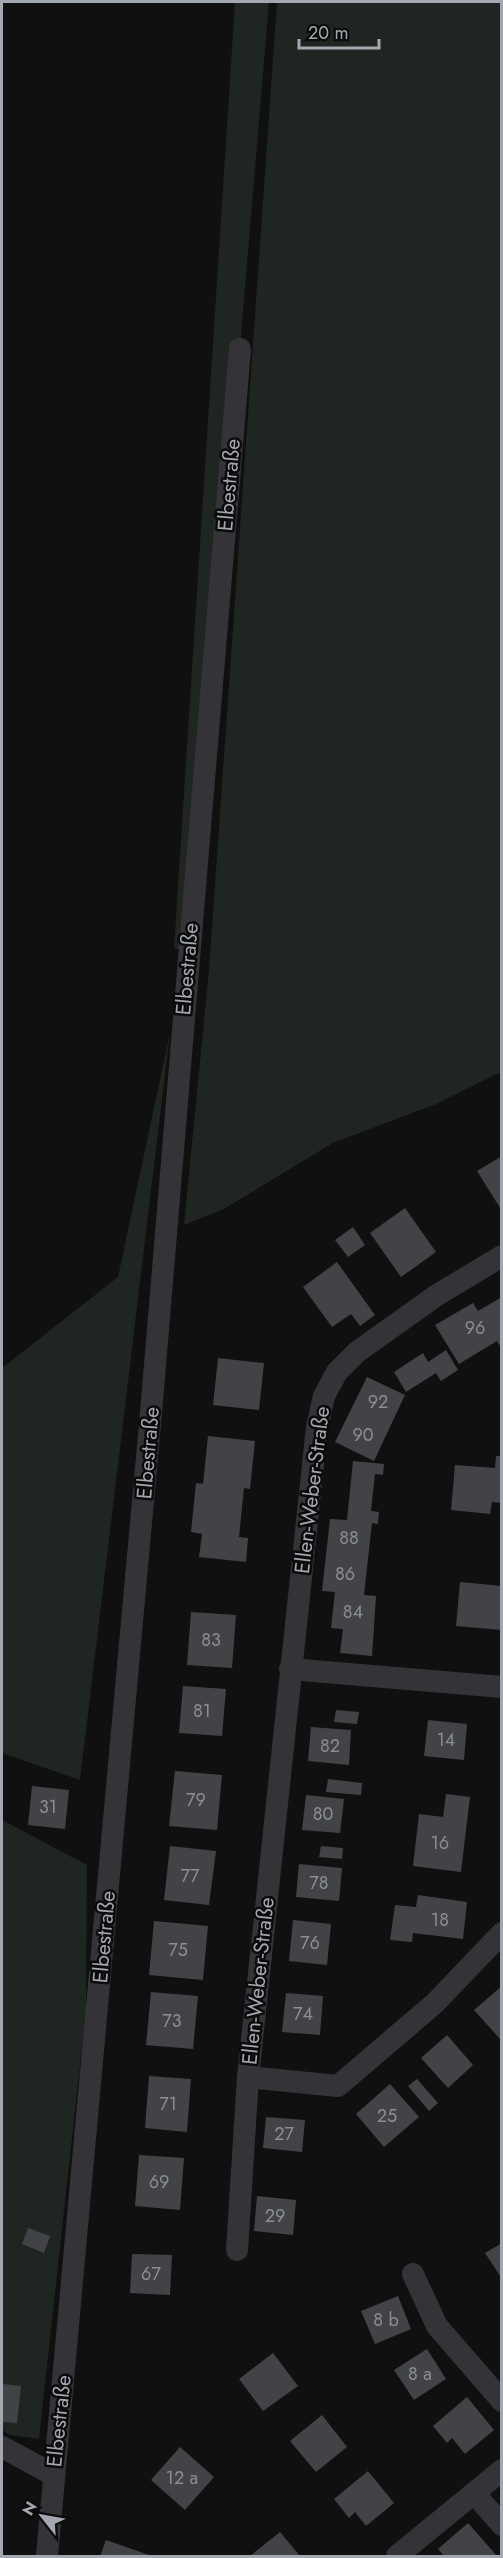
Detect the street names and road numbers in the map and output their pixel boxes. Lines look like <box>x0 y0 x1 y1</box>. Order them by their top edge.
street label: Elbestraße <box>210 437 248 532</box>
street label: Elbestraße <box>168 921 206 1016</box>
street label: Ellen-Weber-Straße <box>287 1404 337 1575</box>
street label: Elbestraße <box>129 1405 167 1500</box>
street label: Elbestraße <box>85 1889 123 1984</box>
street label: Ellen-Weber-Straße <box>234 1896 282 2066</box>
street label: Elbestraße <box>39 2373 79 2469</box>

